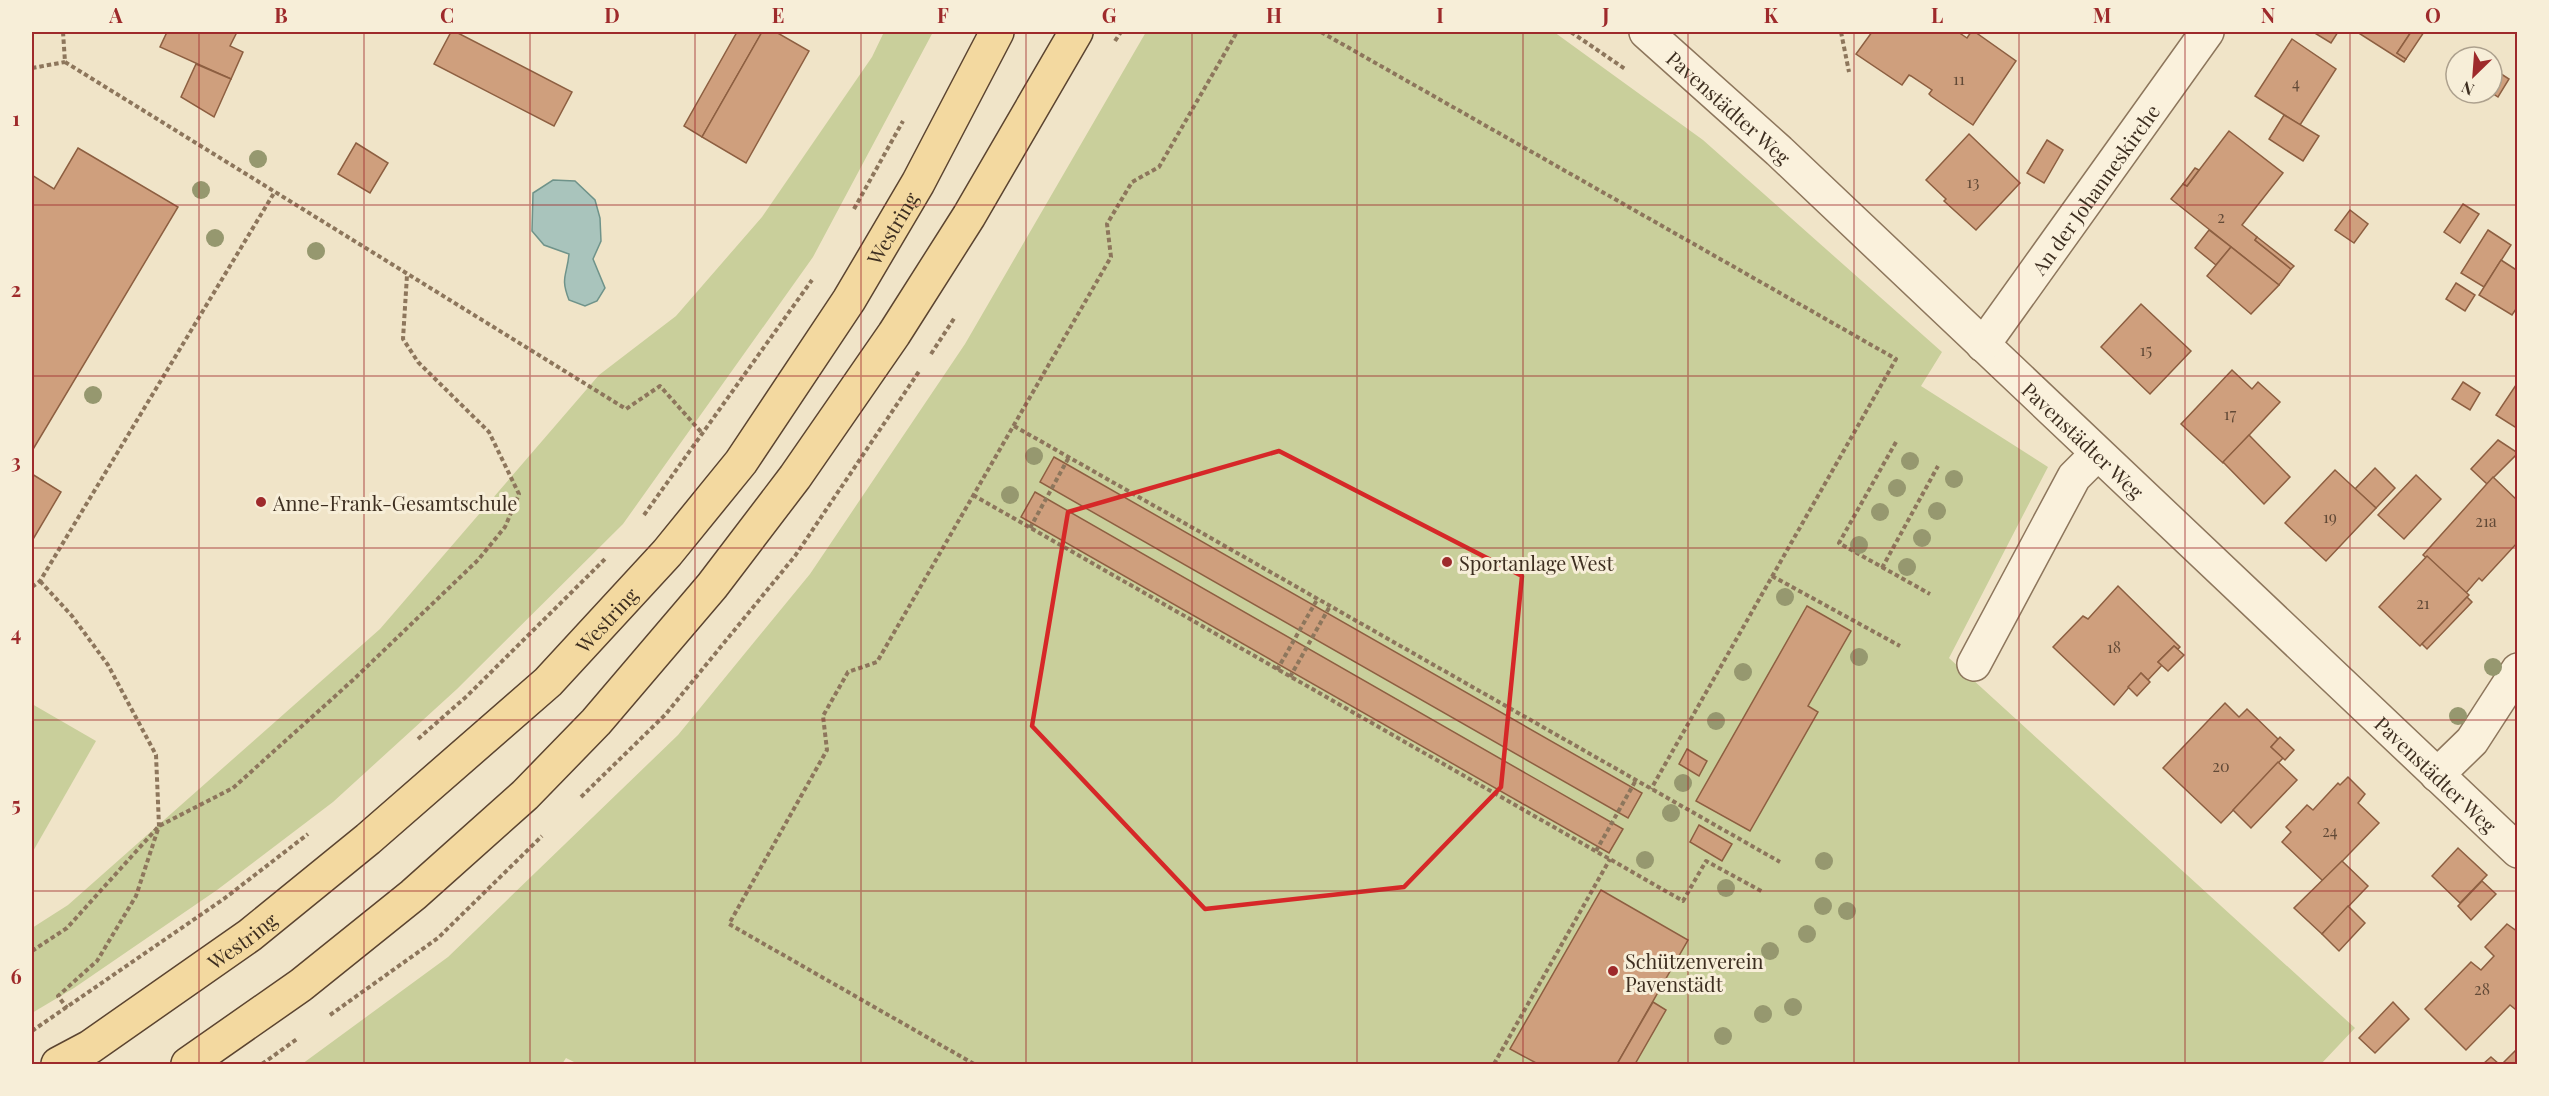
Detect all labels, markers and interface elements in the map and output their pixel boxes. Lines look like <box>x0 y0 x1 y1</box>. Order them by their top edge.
text: A <box>108 1 123 28</box>
text: B <box>274 1 288 28</box>
text: C <box>440 1 454 28</box>
text: D <box>604 1 620 28</box>
text: E <box>772 1 784 28</box>
text: F <box>937 1 949 28</box>
text: G <box>1102 1 1117 28</box>
text: H <box>1266 1 1282 28</box>
text: I <box>1436 1 1444 28</box>
text: J <box>1601 1 1610 28</box>
text: K <box>1764 1 1779 28</box>
text: L <box>1931 1 1943 28</box>
text: M <box>2093 1 2111 28</box>
text: N <box>2261 1 2275 28</box>
text: O <box>2425 1 2441 28</box>
street label: Pavenstädter Weg <box>1662 44 1798 170</box>
north arrow <box>2444 45 2504 105</box>
house number: 11 <box>1953 68 1965 89</box>
house number: 4 <box>2292 72 2300 93</box>
text: N <box>2457 77 2477 101</box>
street label: An der Johanneskirche <box>2024 98 2165 280</box>
text: 1 <box>12 104 20 131</box>
house number: 13 <box>1967 171 1979 192</box>
street label: Westring <box>859 186 924 270</box>
house number: 2 <box>2217 206 2225 227</box>
text: 2 <box>11 275 21 302</box>
house number: 15 <box>2140 339 2152 360</box>
street label: Pavenstädter Weg <box>2017 375 2151 504</box>
house number: 17 <box>2224 403 2237 424</box>
text: 3 <box>11 447 21 474</box>
place label: Anne-Frank-Gesamtschule <box>272 489 517 516</box>
marker: Anne-Frank-Gesamtschule <box>254 495 268 509</box>
house number: 19 <box>2323 506 2337 527</box>
house number: 21a <box>2475 510 2497 531</box>
place label: Sportanlage West <box>1459 549 1615 576</box>
marker: Sportanlage West <box>1440 555 1454 569</box>
street label: Westring <box>568 580 643 658</box>
house number: 21 <box>2416 592 2430 613</box>
text: 4 <box>11 619 21 646</box>
house number: 18 <box>2107 636 2121 657</box>
street label: Pavenstädter Weg <box>2370 710 2503 838</box>
house number: 20 <box>2212 755 2230 776</box>
text: 5 <box>11 790 21 817</box>
house number: 24 <box>2322 820 2338 841</box>
street label: Westring <box>201 905 282 975</box>
place label: Schützenverein Pavenstädt <box>1625 947 1764 997</box>
text: 6 <box>10 962 22 989</box>
marker: Schützenverein Pavenstädt <box>1606 964 1620 978</box>
house number: 28 <box>2474 978 2490 999</box>

